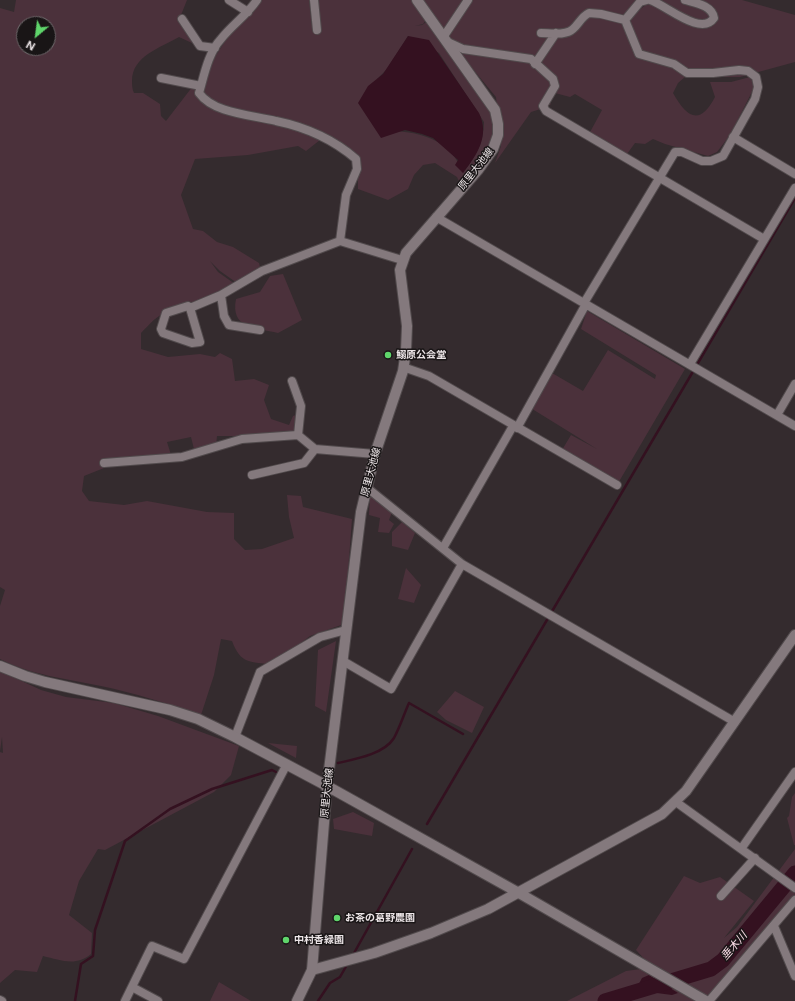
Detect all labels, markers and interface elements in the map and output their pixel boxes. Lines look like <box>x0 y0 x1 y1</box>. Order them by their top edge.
north arrow <box>16 16 56 56</box>
text: N <box>24 38 37 53</box>
street label: 原里大池線 <box>456 146 496 192</box>
place label: 鰯原公会堂 <box>396 349 446 361</box>
marker: 鰯原公会堂 <box>383 350 393 360</box>
street label: 原里大池線 <box>359 446 383 498</box>
street label: 原里大池線 <box>318 768 336 818</box>
place label: お茶の葛野農園 <box>345 912 415 924</box>
marker: お茶の葛野農園 <box>332 913 342 923</box>
water label: 垂木川 <box>718 929 750 963</box>
place label: 中村香緑園 <box>294 934 344 946</box>
marker: 中村香緑園 <box>281 935 291 945</box>

